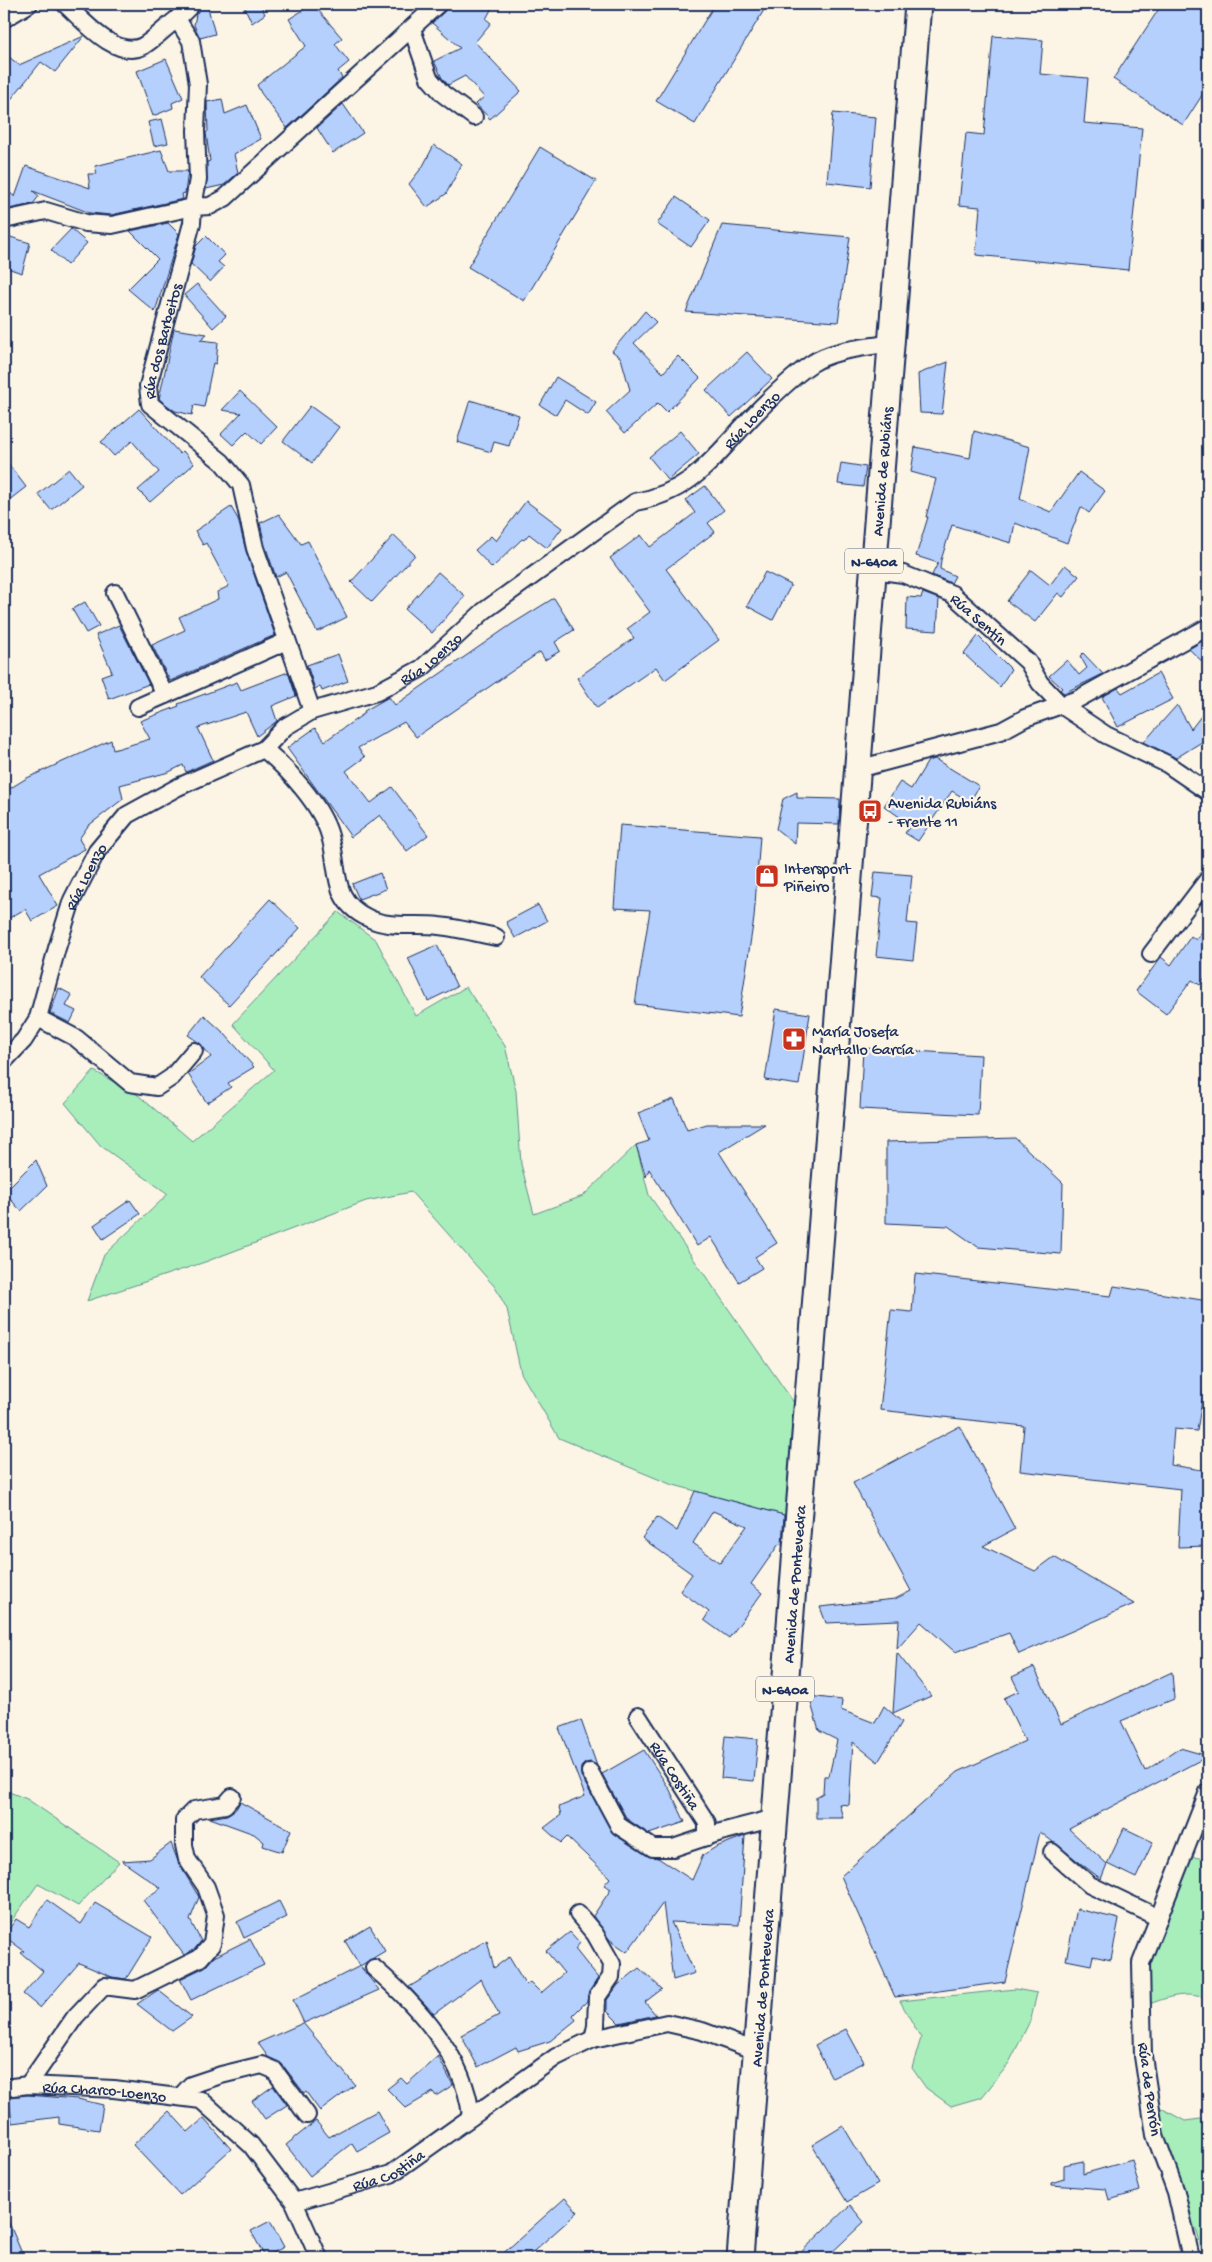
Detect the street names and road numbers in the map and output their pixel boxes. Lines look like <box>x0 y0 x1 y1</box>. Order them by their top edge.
street label: Rúa dos Barbeitos <box>142 281 189 400</box>
street label: Rúa Loenzo <box>721 388 786 454</box>
street label: Avenida de Rubiáns <box>870 405 899 537</box>
road number: N-640a <box>845 548 903 574</box>
street label: Rúa Sentín <box>945 591 1010 652</box>
street label: Rúa Loenzo <box>398 630 467 691</box>
street label: Rúa Loenzo <box>63 840 113 913</box>
street label: Avenida de Pontevedra <box>781 1504 812 1664</box>
road number: N-640a <box>756 1676 814 1702</box>
street label: Rúa Costiña <box>644 1739 703 1816</box>
street label: Avenida de Pontevedra <box>749 1907 781 2068</box>
street label: Rúa de Perrón <box>1132 2041 1164 2138</box>
street label: Rúa Charco-Loenzo <box>42 2080 167 2109</box>
street label: Rúa Costiña <box>351 2146 430 2198</box>

